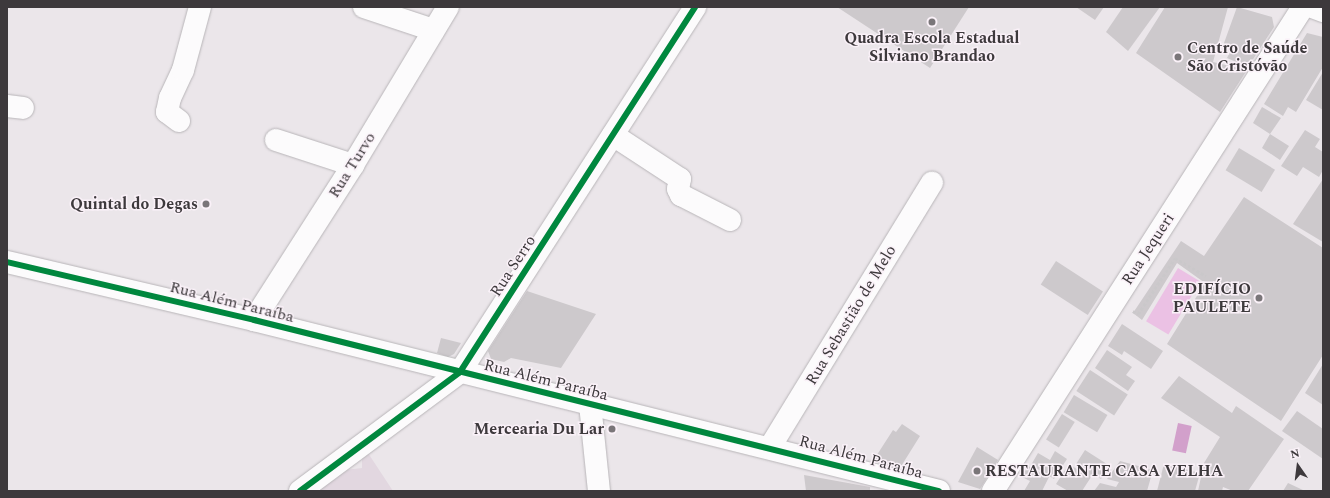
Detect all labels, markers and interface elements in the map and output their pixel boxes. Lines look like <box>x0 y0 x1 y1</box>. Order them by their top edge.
marker: Quadra Escola Estadual Silviano Brandao <box>927 17 937 27</box>
place label: Quadra Escola Estadual Silviano Brandao <box>845 28 1019 66</box>
place label: Centro de Saúde São Cristóvão <box>1187 38 1307 76</box>
marker: Centro de Saúde São Cristóvão <box>1172 51 1184 63</box>
street label: Rua Turvo <box>324 129 380 201</box>
place label: Quintal do Degas <box>70 194 198 214</box>
marker: Quintal do Degas <box>201 199 211 209</box>
street label: Rua Jequeri <box>1118 209 1178 289</box>
street label: Rua Serro <box>486 232 540 300</box>
street label: Rua Sebastião de Melo <box>802 242 900 388</box>
street label: Rua Além Paraíba <box>168 277 296 327</box>
place label: EDIFÍCIO PAULETE <box>1173 279 1251 317</box>
marker: EDIFÍCIO PAULETE <box>1254 293 1264 303</box>
street label: Rua Além Paraíba <box>482 355 610 405</box>
place label: Mercearia Du Lar <box>473 419 604 439</box>
marker: Mercearia Du Lar <box>607 424 617 434</box>
street label: Rua Além Paraíba <box>797 431 925 483</box>
text: N <box>1289 445 1301 463</box>
north arrow <box>1278 446 1318 486</box>
place label: RESTAURANTE CASA VELHA <box>985 461 1223 481</box>
marker: RESTAURANTE CASA VELHA <box>972 466 982 476</box>

